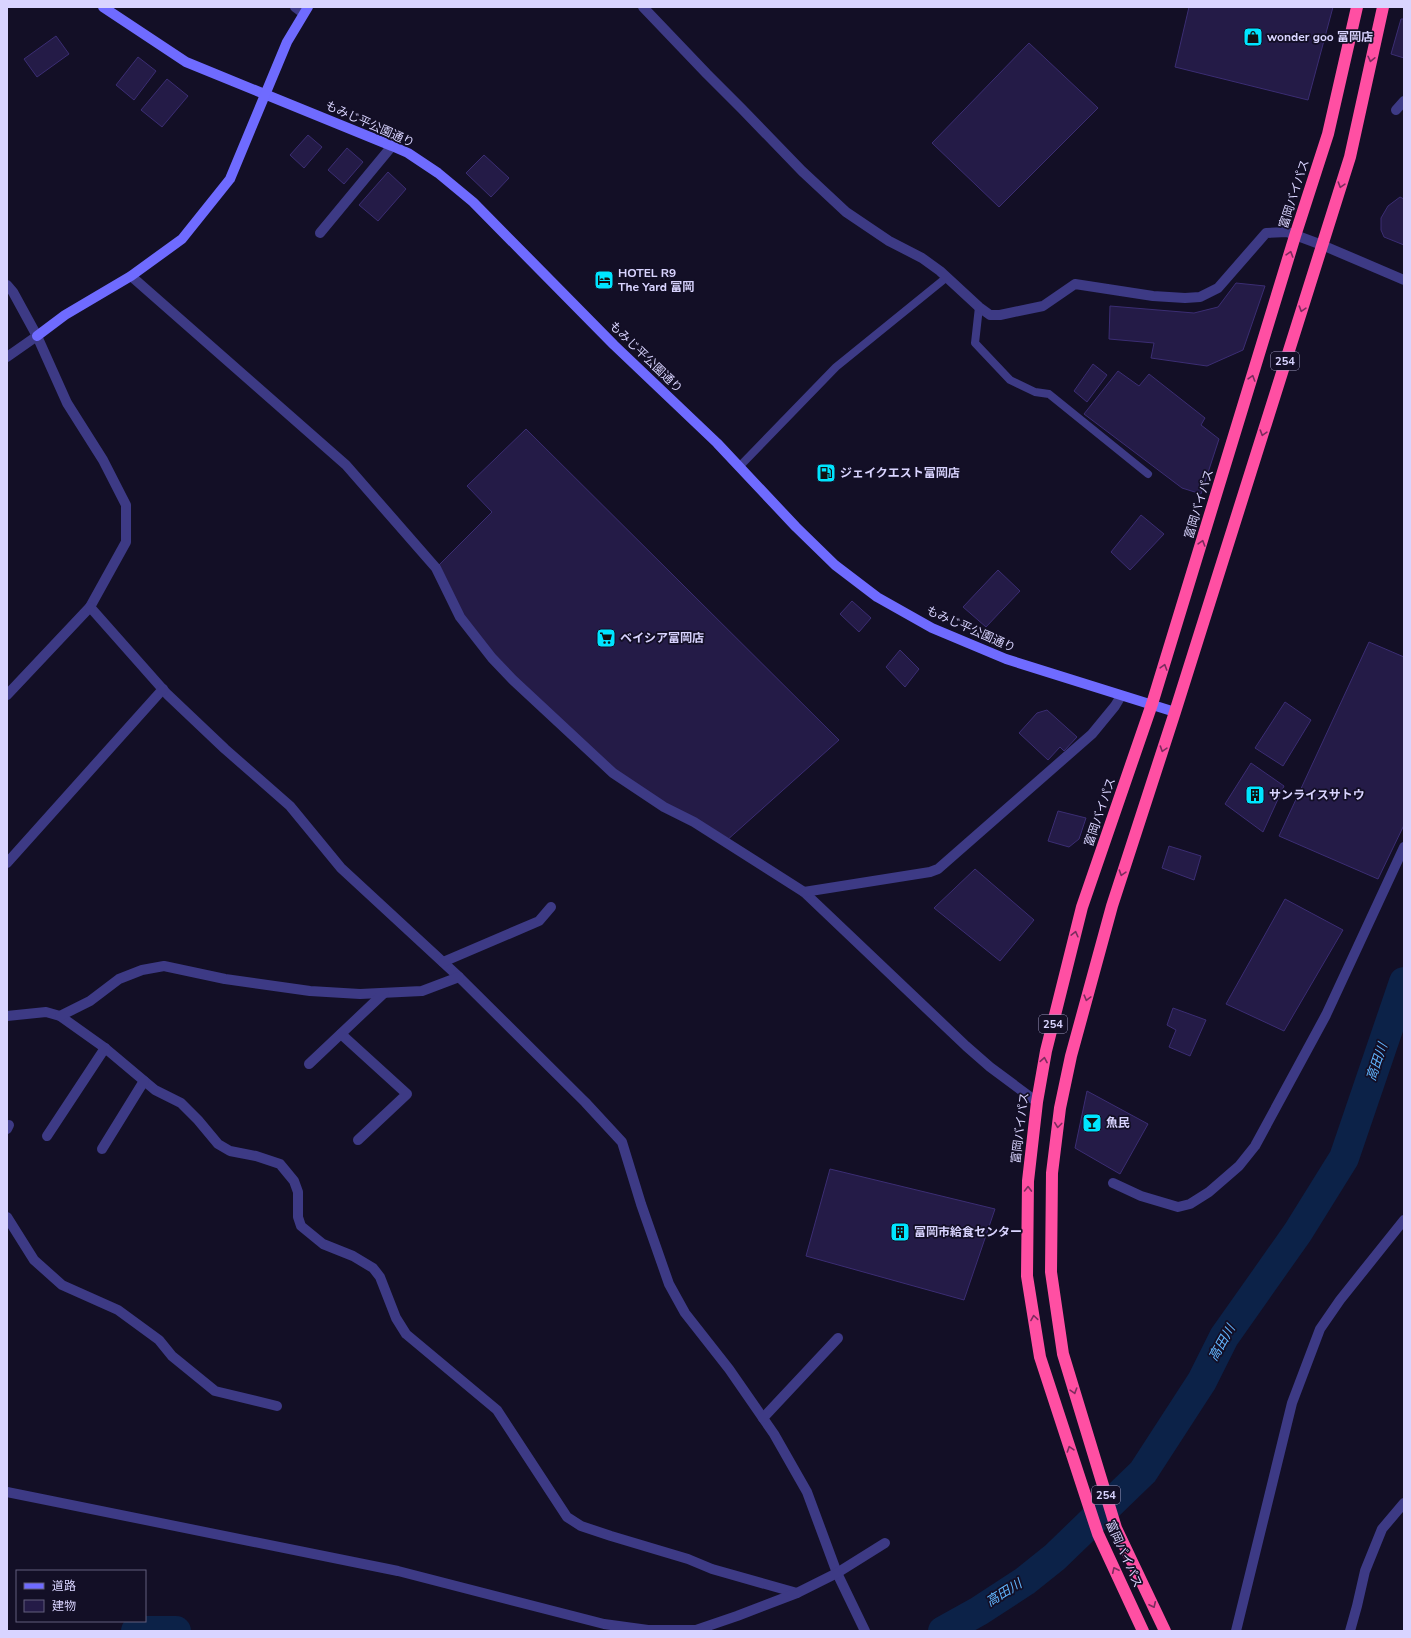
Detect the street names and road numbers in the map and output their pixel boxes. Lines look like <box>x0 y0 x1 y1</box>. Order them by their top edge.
street label: もみじ平公園通り <box>323 97 417 151</box>
street label: 富岡バイパス <box>1275 157 1313 231</box>
street label: もみじ平公園通り <box>606 318 686 396</box>
road number: 254 <box>1271 352 1299 370</box>
street label: 富岡バイパス <box>1181 467 1217 541</box>
street label: もみじ平公園通り <box>924 602 1018 656</box>
street label: 富岡バイパス <box>1081 775 1119 849</box>
road number: 254 <box>1039 1015 1067 1033</box>
street label: 富岡バイパス <box>1008 1091 1032 1165</box>
road number: 254 <box>1092 1486 1120 1504</box>
street label: 富岡バイパス <box>1102 1518 1146 1590</box>

